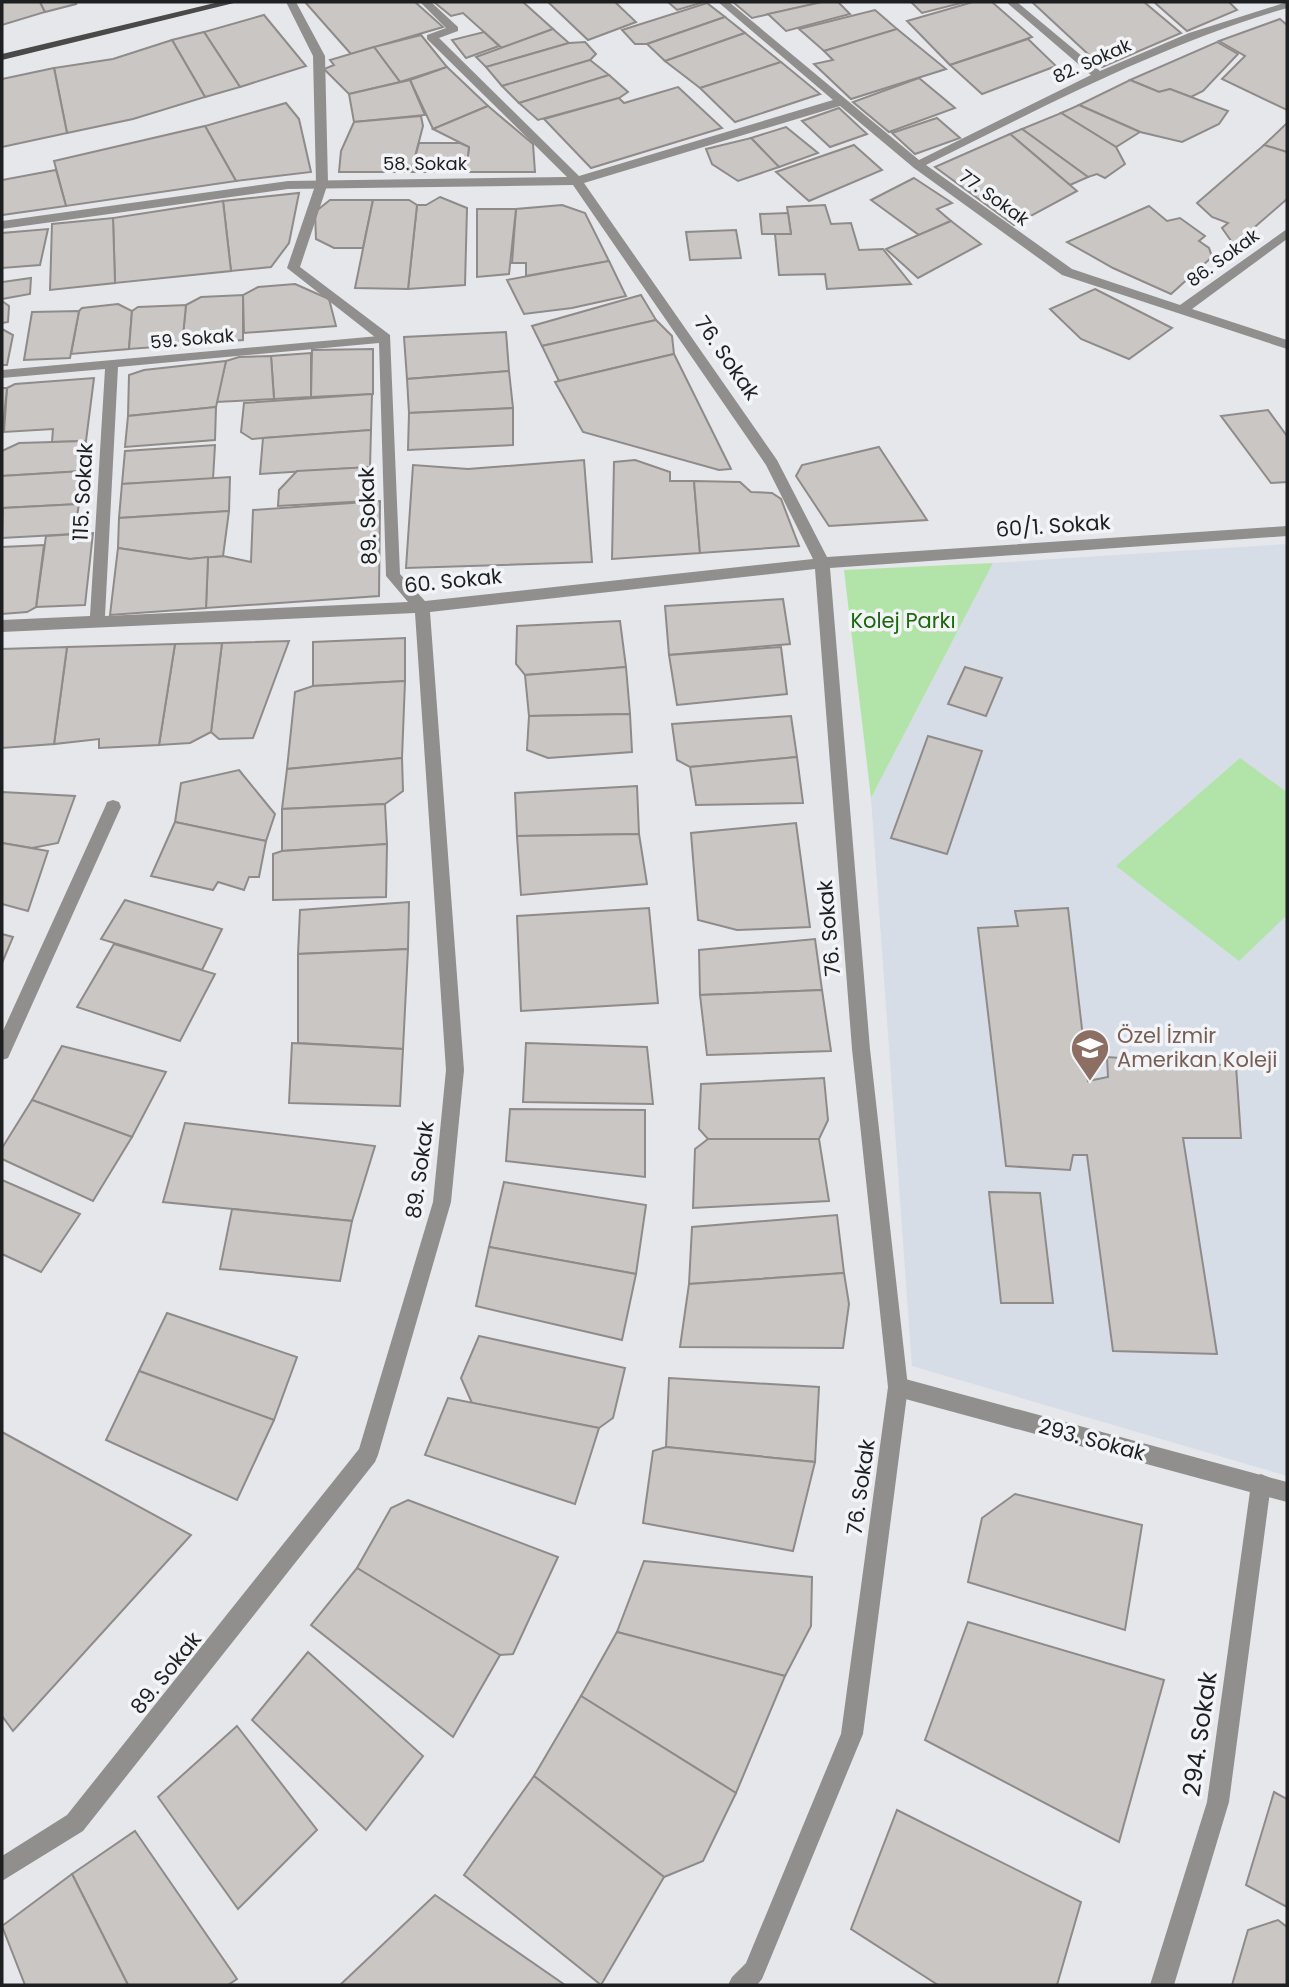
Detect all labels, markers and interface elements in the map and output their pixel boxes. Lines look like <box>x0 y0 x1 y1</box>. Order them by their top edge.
street label: 82. Sokak <box>1049 32 1135 89</box>
street label: 58. Sokak <box>383 151 468 176</box>
street label: 77. Sokak <box>954 164 1035 232</box>
street label: 86. Sokak <box>1181 222 1265 292</box>
street label: 76. Sokak <box>688 310 767 406</box>
street label: 59. Sokak <box>149 322 236 355</box>
street label: 115. Sokak <box>65 442 100 542</box>
street label: 89. Sokak <box>351 466 384 566</box>
street label: 60/1. Sokak <box>995 507 1111 544</box>
street label: 60. Sokak <box>403 561 503 600</box>
park label: Kolej Parkı <box>850 606 956 635</box>
street label: 76. Sokak <box>810 879 847 977</box>
place label: Özel İzmir Amerikan Koleji <box>1117 1021 1277 1074</box>
school or university icon: Özel İzmir Amerikan Koleji <box>1069 1027 1111 1082</box>
street label: 89. Sokak <box>398 1119 441 1221</box>
street label: 293. Sokak <box>1036 1411 1149 1468</box>
street label: 76. Sokak <box>839 1437 882 1537</box>
street label: 89. Sokak <box>123 1625 208 1720</box>
street label: 294. Sokak <box>1174 1669 1225 1799</box>

